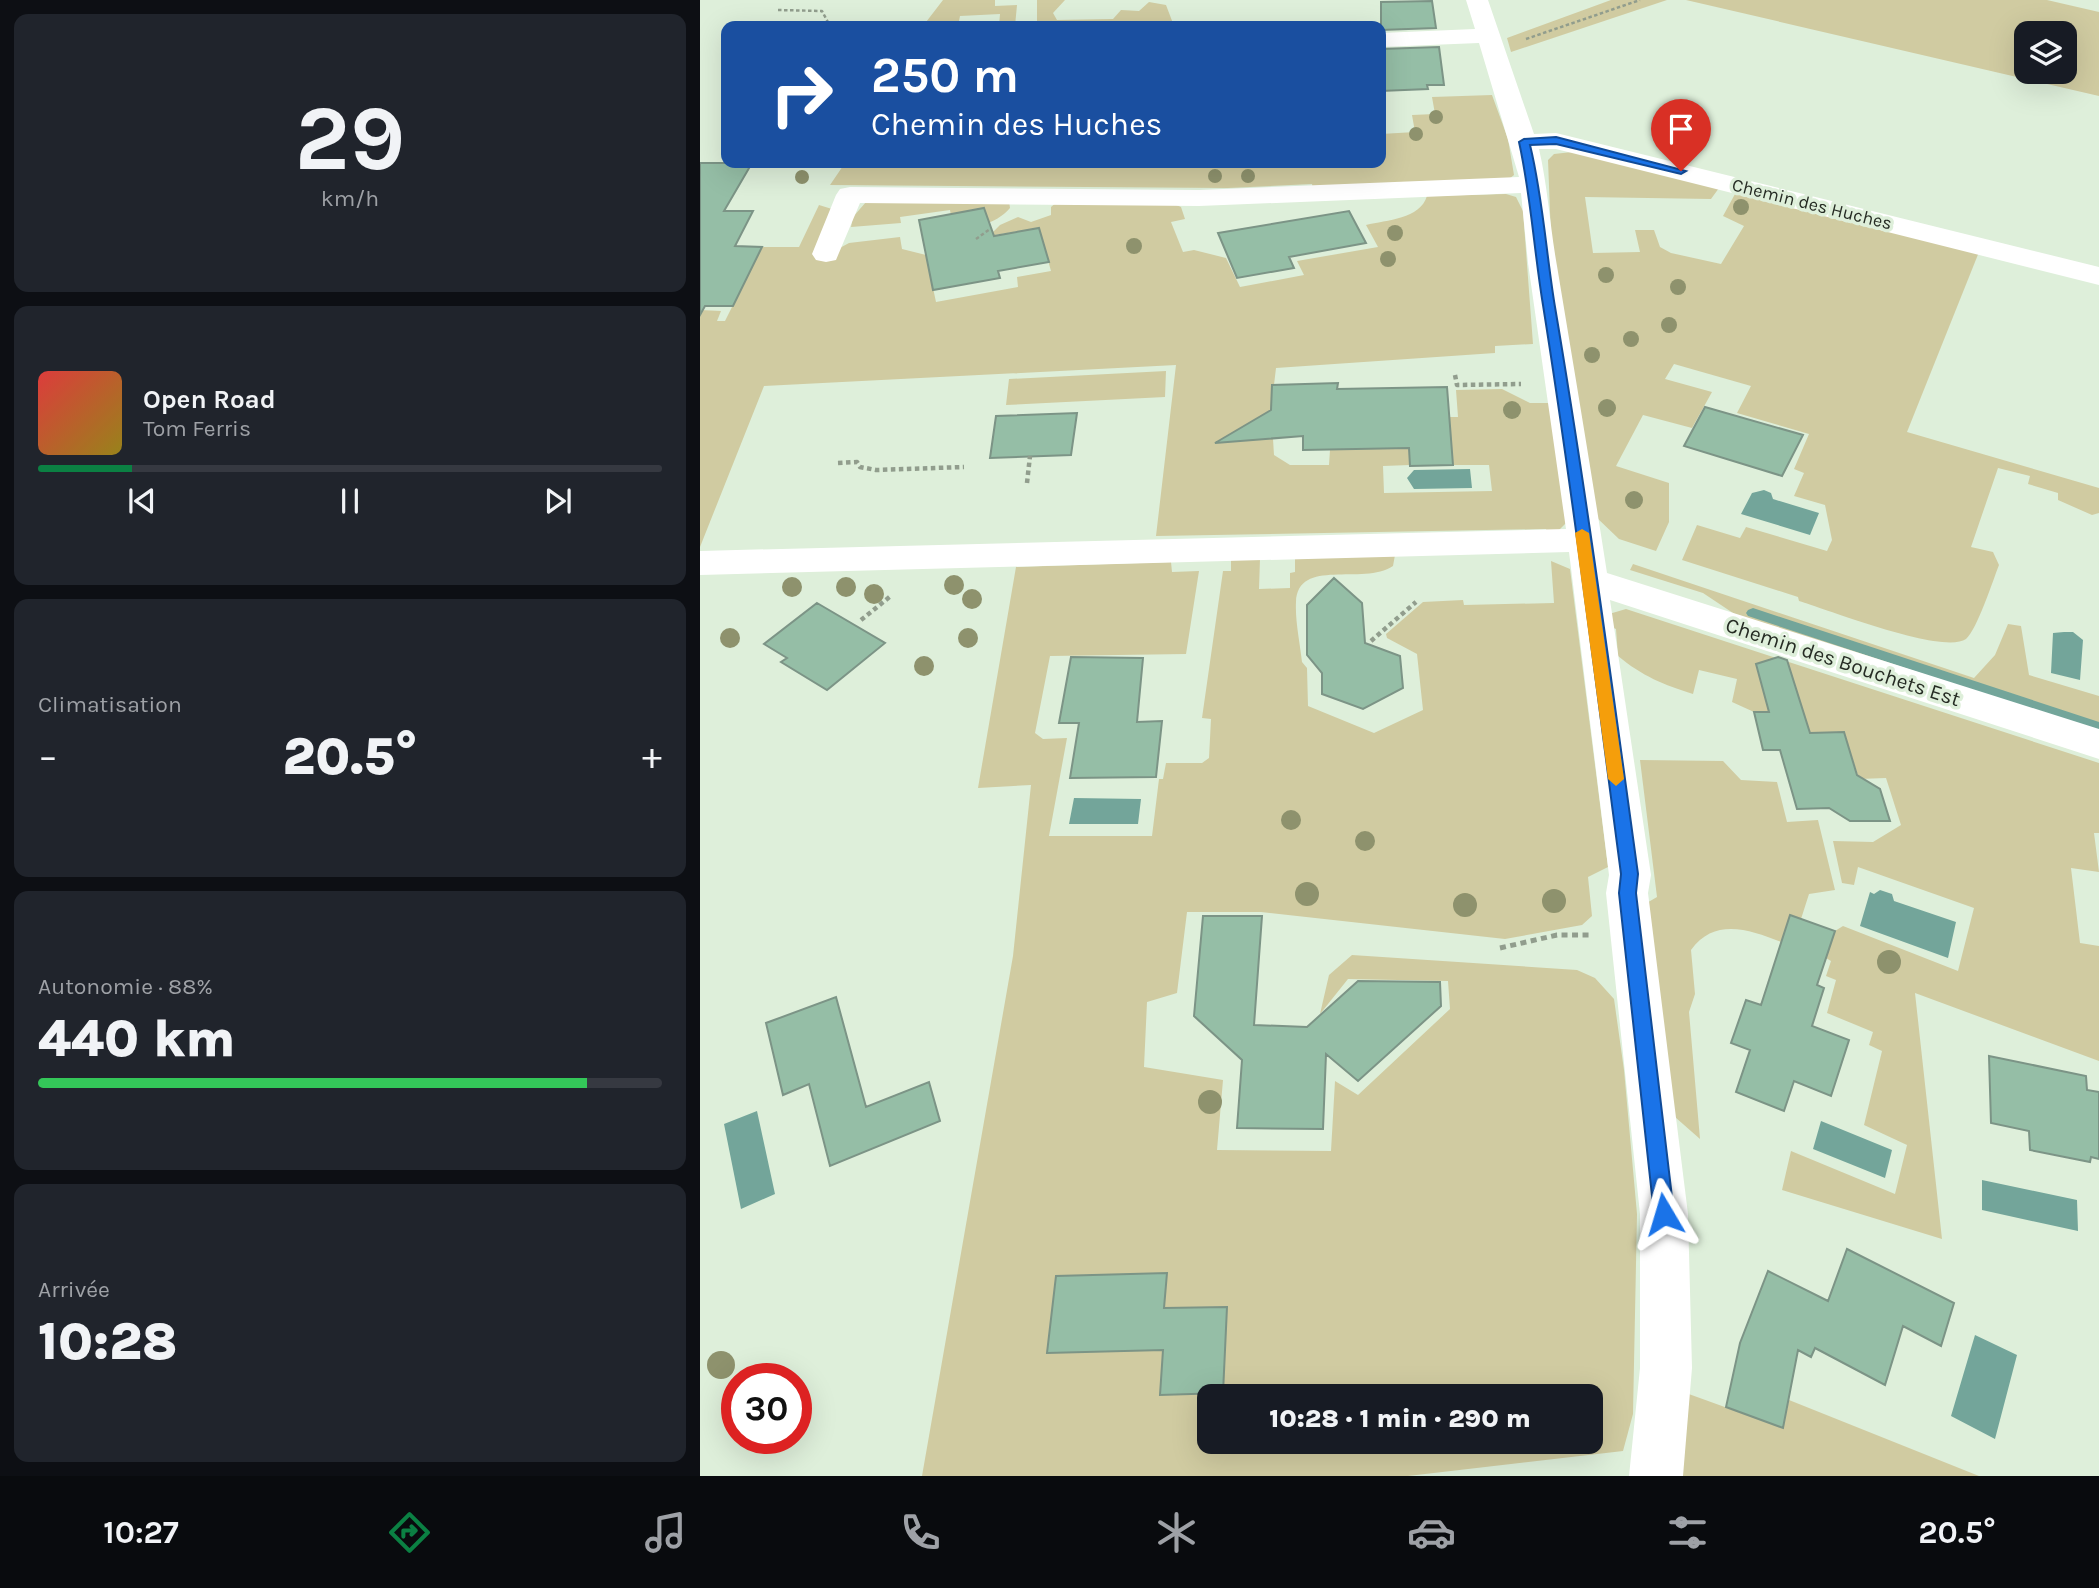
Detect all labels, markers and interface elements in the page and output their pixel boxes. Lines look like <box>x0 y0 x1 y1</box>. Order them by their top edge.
map controls <box>2014 21 2077 84</box>
button: layers <box>2014 21 2077 84</box>
text: 250 m <box>871 47 1019 104</box>
icon: right <box>756 49 847 140</box>
text: 29 <box>295 86 405 192</box>
pin <box>1651 99 1711 171</box>
text: Chemin des Huches <box>871 106 1162 143</box>
icon: arrive <box>1662 110 1700 148</box>
street label: Chemin des Huches <box>1730 173 1894 235</box>
text: km/h <box>321 185 379 212</box>
text: Open Road <box>143 384 276 415</box>
text: Tom Ferris <box>143 415 251 442</box>
icon: previous <box>123 482 161 520</box>
icon: pause <box>331 482 369 520</box>
icon: next <box>539 482 577 520</box>
street label: Chemin des Bouchets Est <box>1723 613 1963 711</box>
text: Climatisation <box>38 691 182 718</box>
text: 20.5° <box>282 726 418 787</box>
text: − <box>38 734 58 779</box>
text: + <box>642 734 662 779</box>
text: Autonomie · 88% <box>38 973 213 1000</box>
text: 440 km <box>38 1008 235 1069</box>
position arrow <box>1627 1177 1701 1251</box>
text: Arrivée <box>38 1276 110 1303</box>
text: 10:28 <box>38 1311 177 1372</box>
speed limit sign: 30 <box>721 1363 812 1454</box>
text: 10:28 · 1 min · 290 m <box>1269 1403 1531 1434</box>
icon: directions <box>385 1508 434 1557</box>
icon: music <box>641 1508 690 1557</box>
icon: phone <box>896 1508 945 1557</box>
icon: climate <box>1152 1508 1201 1557</box>
icon: car <box>1407 1508 1456 1557</box>
icon: filters <box>1663 1508 1712 1557</box>
text: 10:27 <box>103 1514 179 1551</box>
text: 20.5° <box>1918 1514 1996 1551</box>

